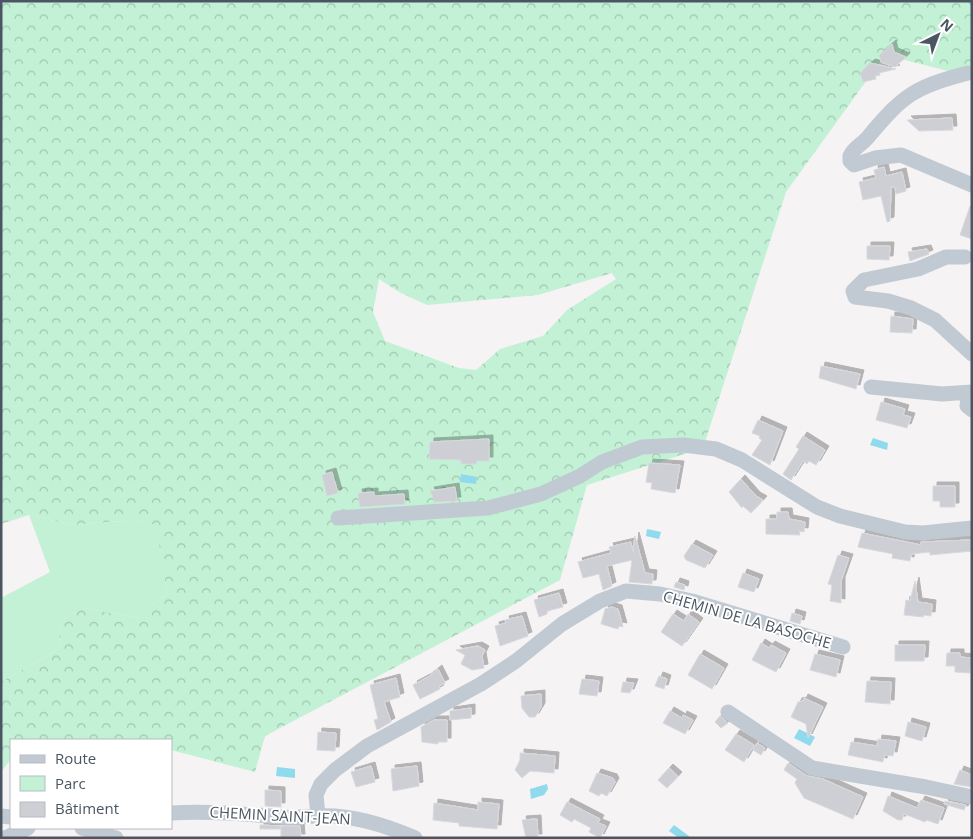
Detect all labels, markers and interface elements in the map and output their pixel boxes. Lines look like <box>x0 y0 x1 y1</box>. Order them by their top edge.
north arrow <box>913 10 963 60</box>
text: N <box>936 14 958 36</box>
street label: CHEMIN DE LA BASOCHE <box>661 585 834 653</box>
legend <box>10 739 172 829</box>
text: Route <box>55 748 96 768</box>
text: Parc <box>55 773 86 793</box>
text: Bâtiment <box>55 798 119 818</box>
street label: CHEMIN SAINT-JEAN <box>209 801 351 829</box>

